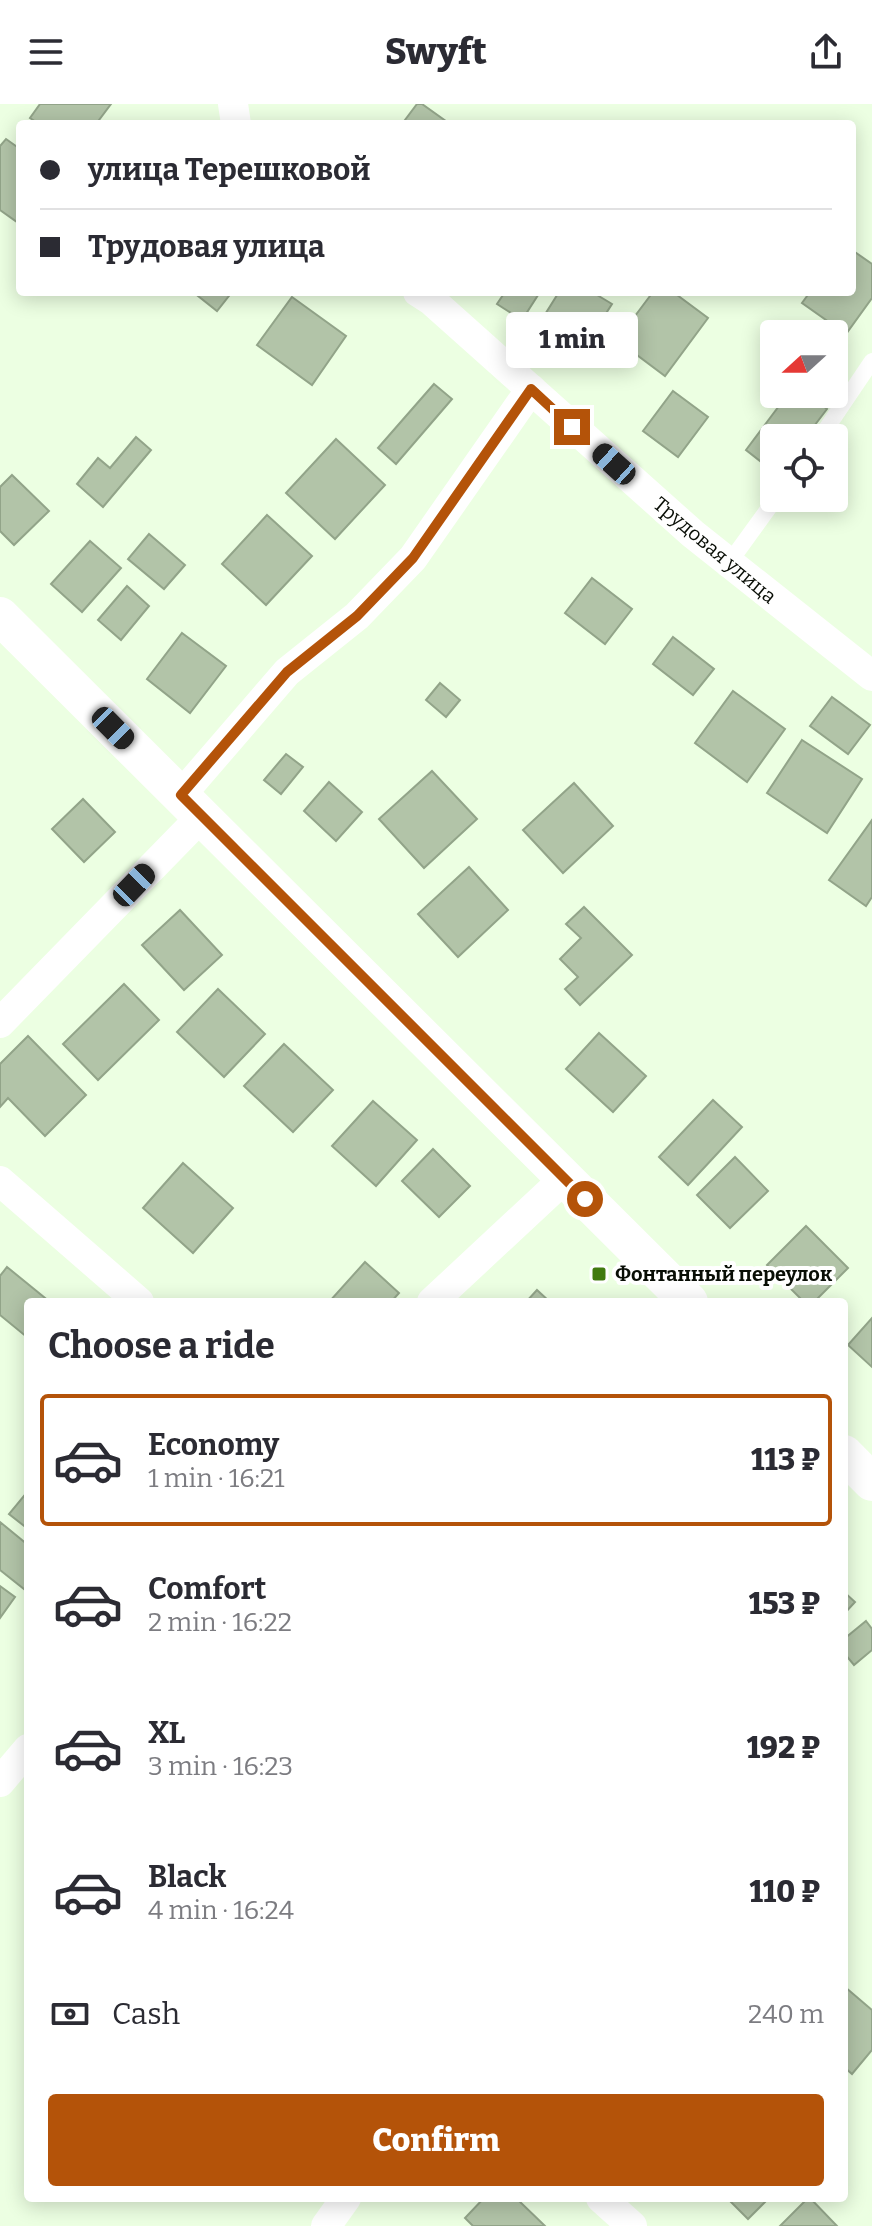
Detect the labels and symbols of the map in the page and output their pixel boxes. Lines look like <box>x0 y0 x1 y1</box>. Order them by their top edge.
callout: 1 min <box>506 311 638 367</box>
north arrow <box>760 320 848 408</box>
route end <box>554 409 590 445</box>
car <box>588 439 640 489</box>
street label: Трудовая улица <box>649 492 781 608</box>
car <box>88 703 138 753</box>
car <box>109 859 159 911</box>
route start <box>567 1181 603 1217</box>
place label: Фонтанный переулок <box>615 1262 833 1286</box>
marker: Фонтанный переулок <box>590 1265 608 1283</box>

